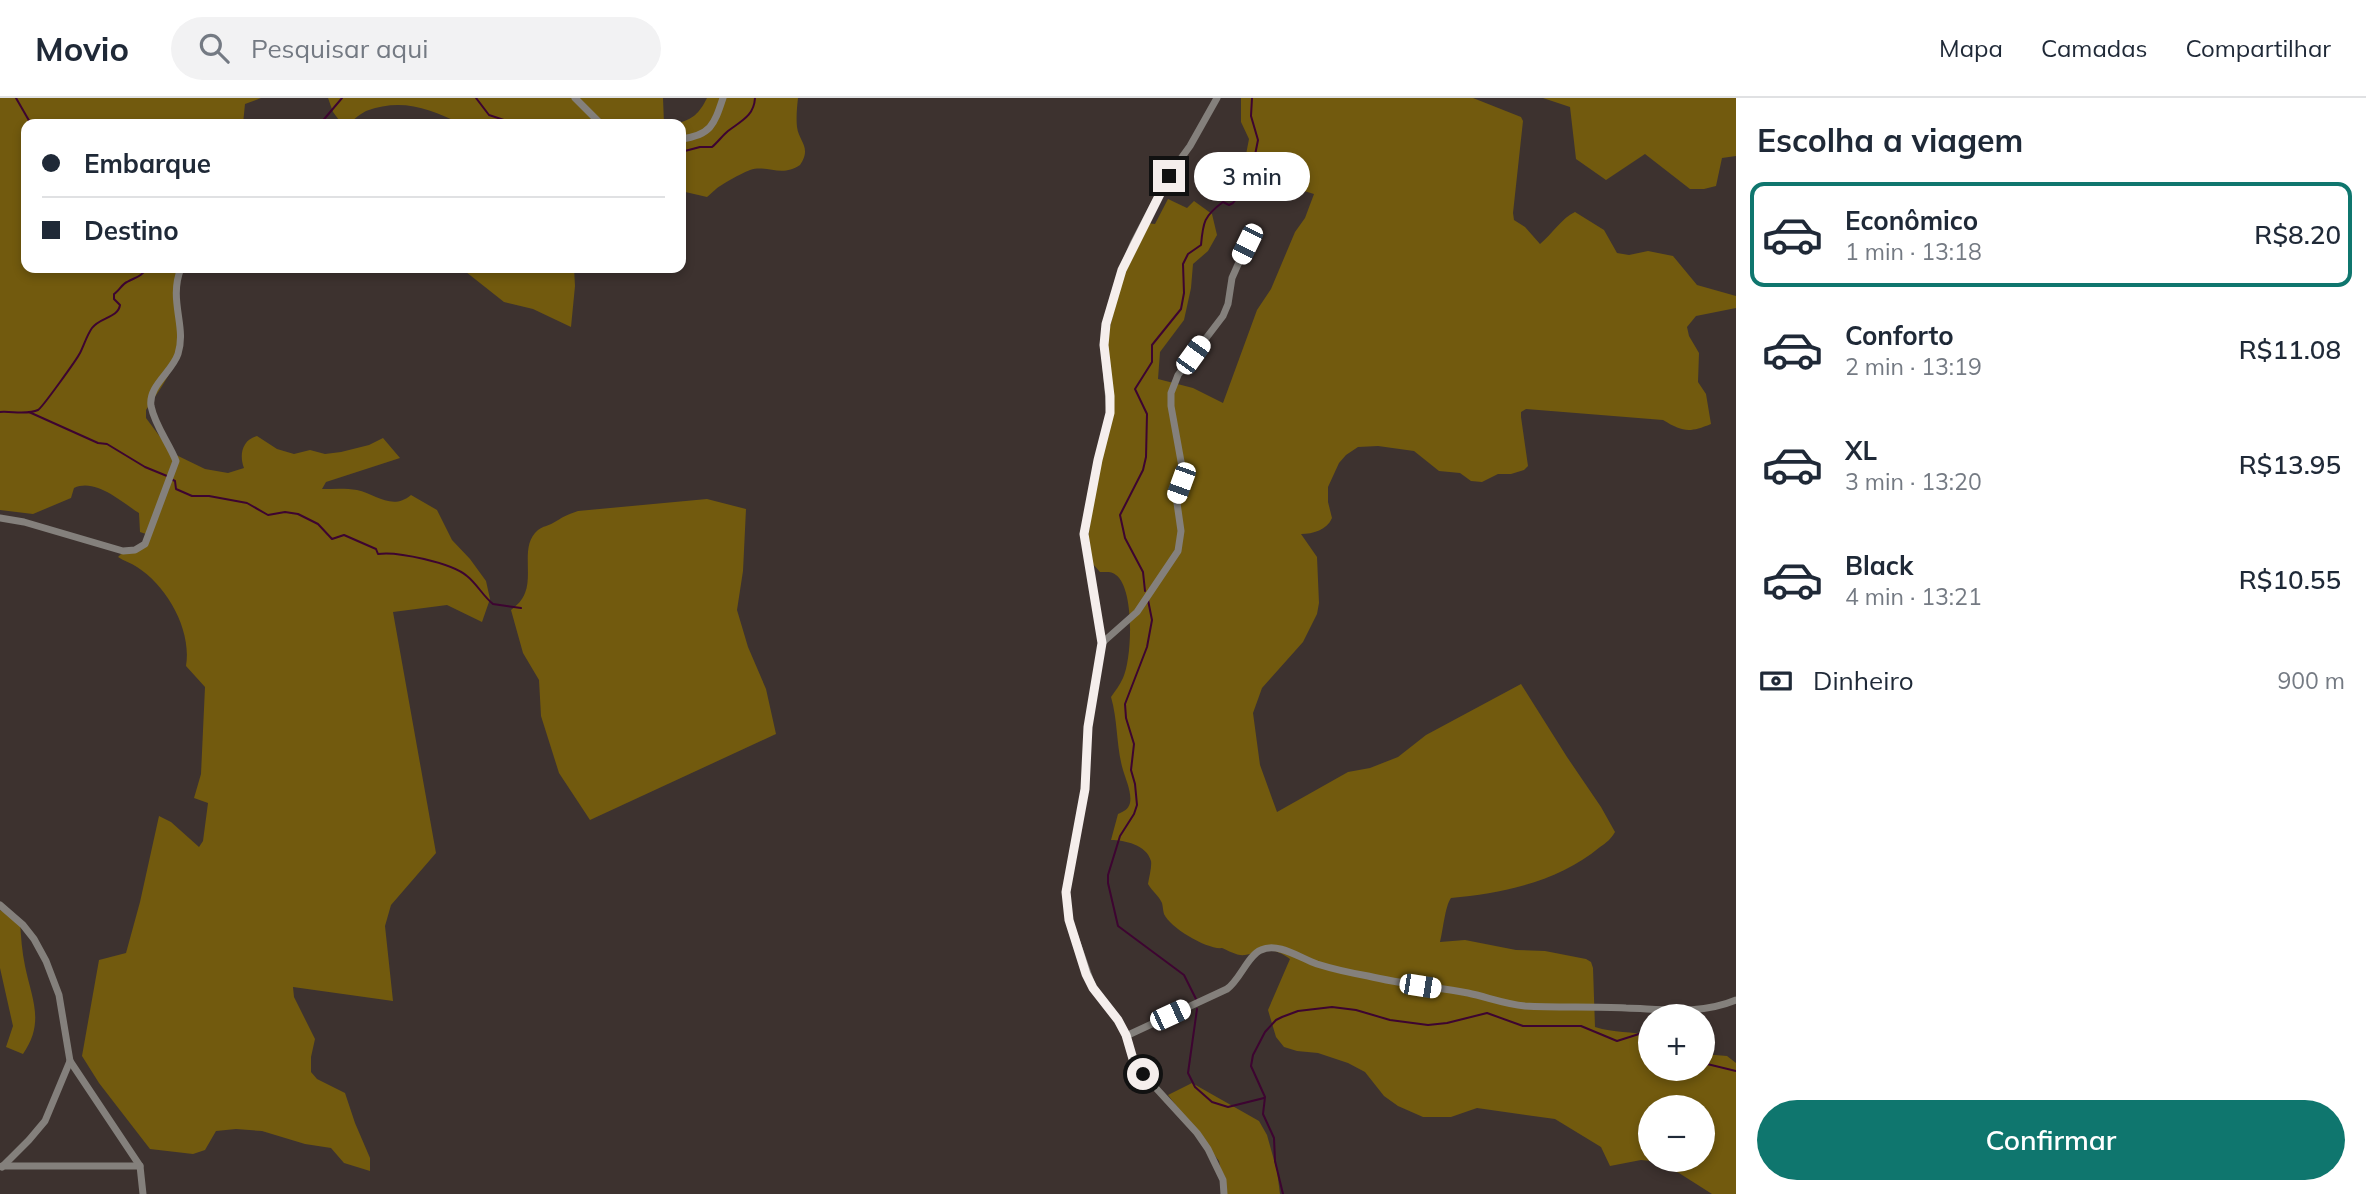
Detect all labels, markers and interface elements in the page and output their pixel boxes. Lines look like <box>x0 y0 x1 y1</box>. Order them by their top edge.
search box <box>171 17 661 80</box>
text: Movio <box>35 28 129 69</box>
icon: search <box>195 29 233 67</box>
text: Pesquisar aqui <box>251 32 428 65</box>
text: Mapa <box>1939 33 2003 63</box>
text: Camadas <box>2041 33 2148 63</box>
text: Compartilhar <box>2186 33 2331 63</box>
text: Escolha a viagem <box>1757 120 2023 160</box>
text: Embarque <box>84 147 211 180</box>
callout: 3 min <box>1194 152 1309 200</box>
route end <box>1153 160 1185 192</box>
text: 3 min <box>1222 162 1282 191</box>
icon: car <box>1761 203 1824 266</box>
text: Econômico <box>1845 204 1978 237</box>
text: Destino <box>84 214 179 247</box>
text: R$8.20 <box>2254 218 2341 251</box>
car <box>1229 221 1266 267</box>
text: 1 min · 13:18 <box>1845 237 1982 266</box>
icon: car <box>1761 318 1824 381</box>
text: Conforto <box>1845 319 1954 352</box>
car <box>1173 332 1214 378</box>
text: R$11.08 <box>2239 333 2341 366</box>
text: 2 min · 13:19 <box>1845 352 1982 381</box>
icon: car <box>1761 433 1824 496</box>
text: XL <box>1845 434 1877 467</box>
text: R$13.95 <box>2239 448 2341 481</box>
car <box>1164 460 1199 506</box>
text: 3 min · 13:20 <box>1845 467 1982 496</box>
icon: car <box>1761 548 1824 611</box>
text: Black <box>1845 549 1913 582</box>
text: R$10.55 <box>2239 563 2341 596</box>
text: 4 min · 13:21 <box>1845 582 1982 611</box>
icon: cash <box>1757 662 1795 700</box>
text: Dinheiro <box>1813 664 1914 697</box>
text: 900 m <box>2277 666 2345 695</box>
car <box>1398 972 1443 1000</box>
car <box>1147 997 1194 1033</box>
map controls <box>1638 1004 1715 1172</box>
button: + <box>1638 1004 1715 1081</box>
route start <box>1127 1058 1159 1090</box>
button: − <box>1638 1095 1715 1172</box>
button: Confirmar <box>1757 1100 2345 1180</box>

